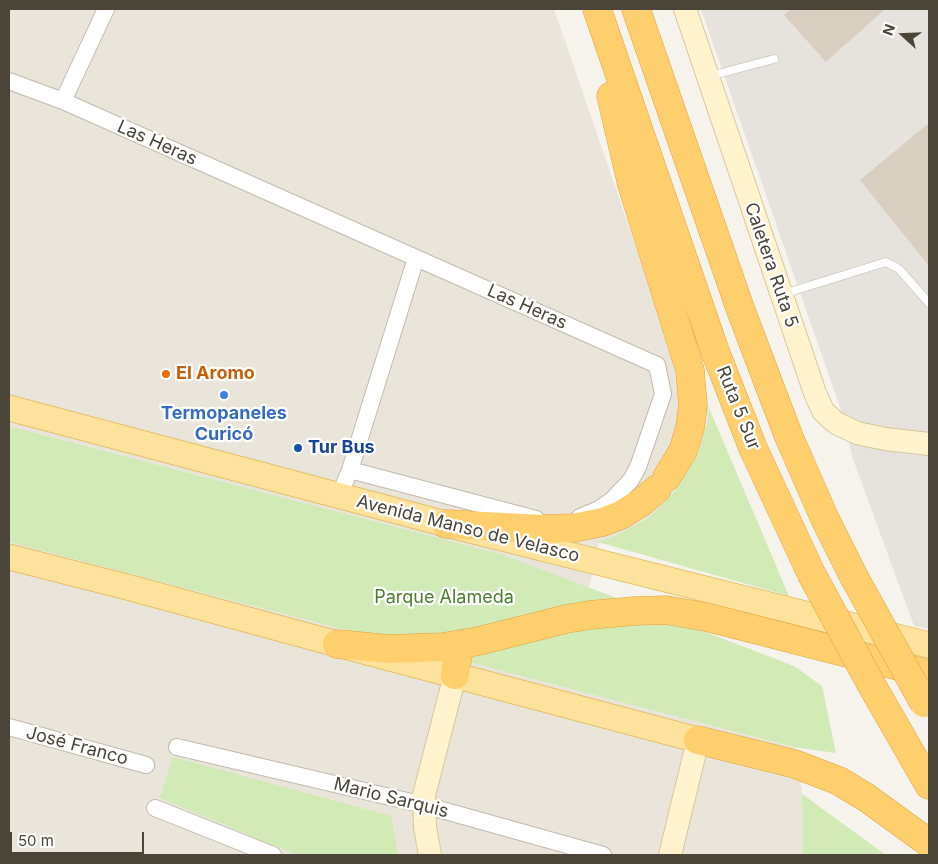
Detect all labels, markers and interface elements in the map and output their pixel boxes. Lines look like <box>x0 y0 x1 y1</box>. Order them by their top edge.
north arrow <box>878 10 928 60</box>
text: N <box>879 22 898 38</box>
street label: Las Heras <box>114 116 200 170</box>
street label: Caletera Ruta 5 <box>740 200 802 330</box>
street label: Las Heras <box>484 280 570 334</box>
place label: El Aromo <box>176 363 255 385</box>
street label: Ruta 5 Sur <box>711 363 765 453</box>
marker: El Aromo <box>160 368 172 380</box>
marker: Termopaneles Curicó <box>218 389 230 401</box>
place label: Termopaneles Curicó <box>161 403 287 446</box>
place label: Tur Bus <box>308 437 375 459</box>
marker: Tur Bus <box>292 442 304 454</box>
street label: Avenida Manso de Velasco <box>354 491 582 567</box>
park label: Parque Alameda <box>374 587 514 609</box>
street label: José Franco <box>24 722 130 770</box>
street label: Mario Sarquis <box>331 773 451 823</box>
scale bar <box>12 822 146 854</box>
text: 50 m <box>18 831 54 850</box>

